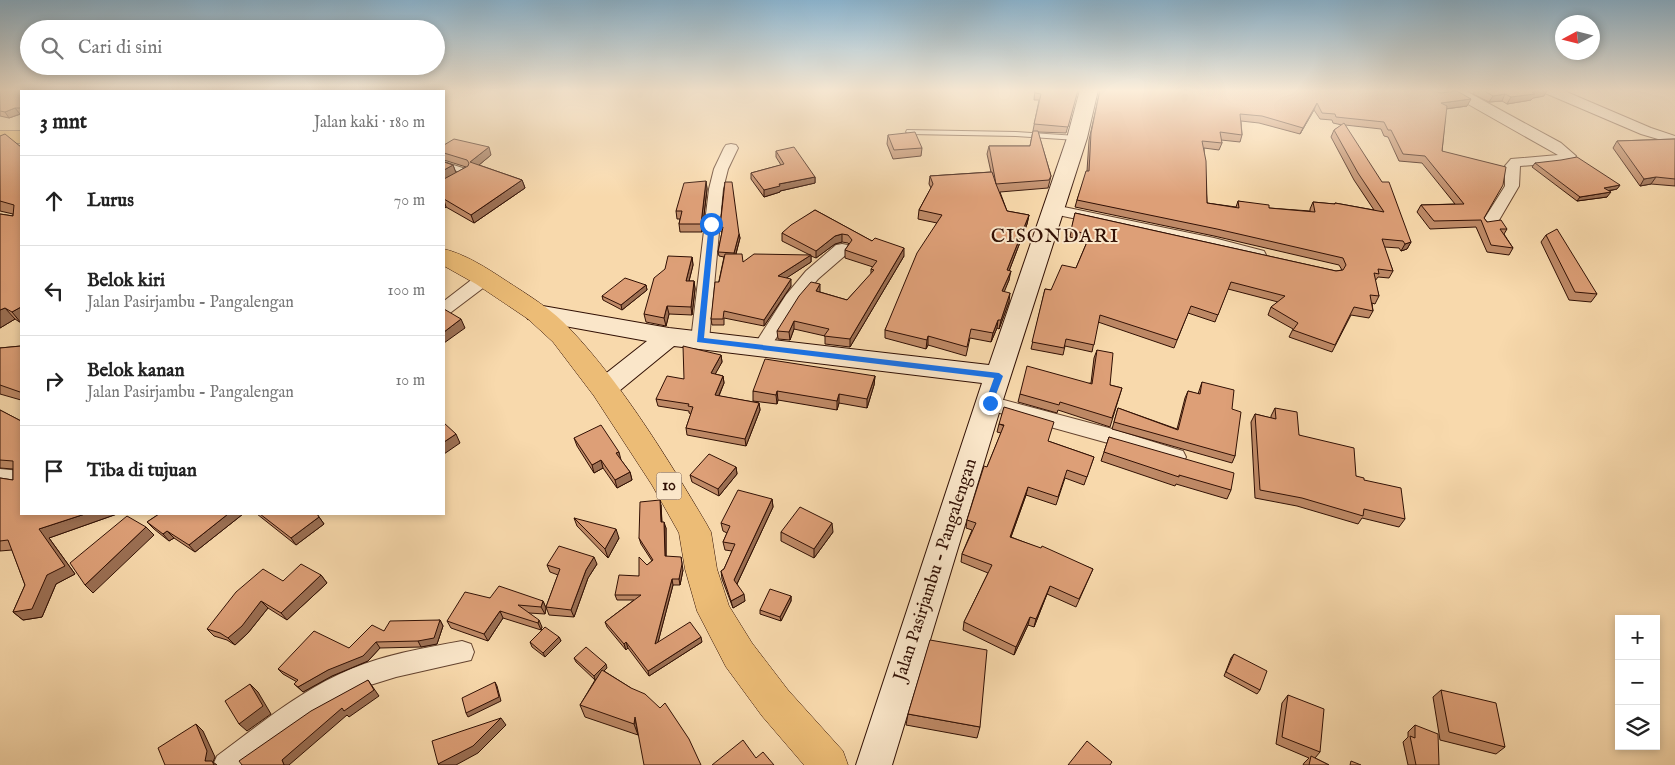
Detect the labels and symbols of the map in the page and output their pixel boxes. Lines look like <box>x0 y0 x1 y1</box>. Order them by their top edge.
north arrow <box>1555 15 1600 60</box>
route start <box>700 213 723 236</box>
district label: CISONDARI <box>991 224 1119 249</box>
route end <box>979 392 1002 415</box>
street label: Jalan Pasirjambu - Pangalengan <box>888 455 983 686</box>
road number: 10 <box>656 472 682 500</box>

